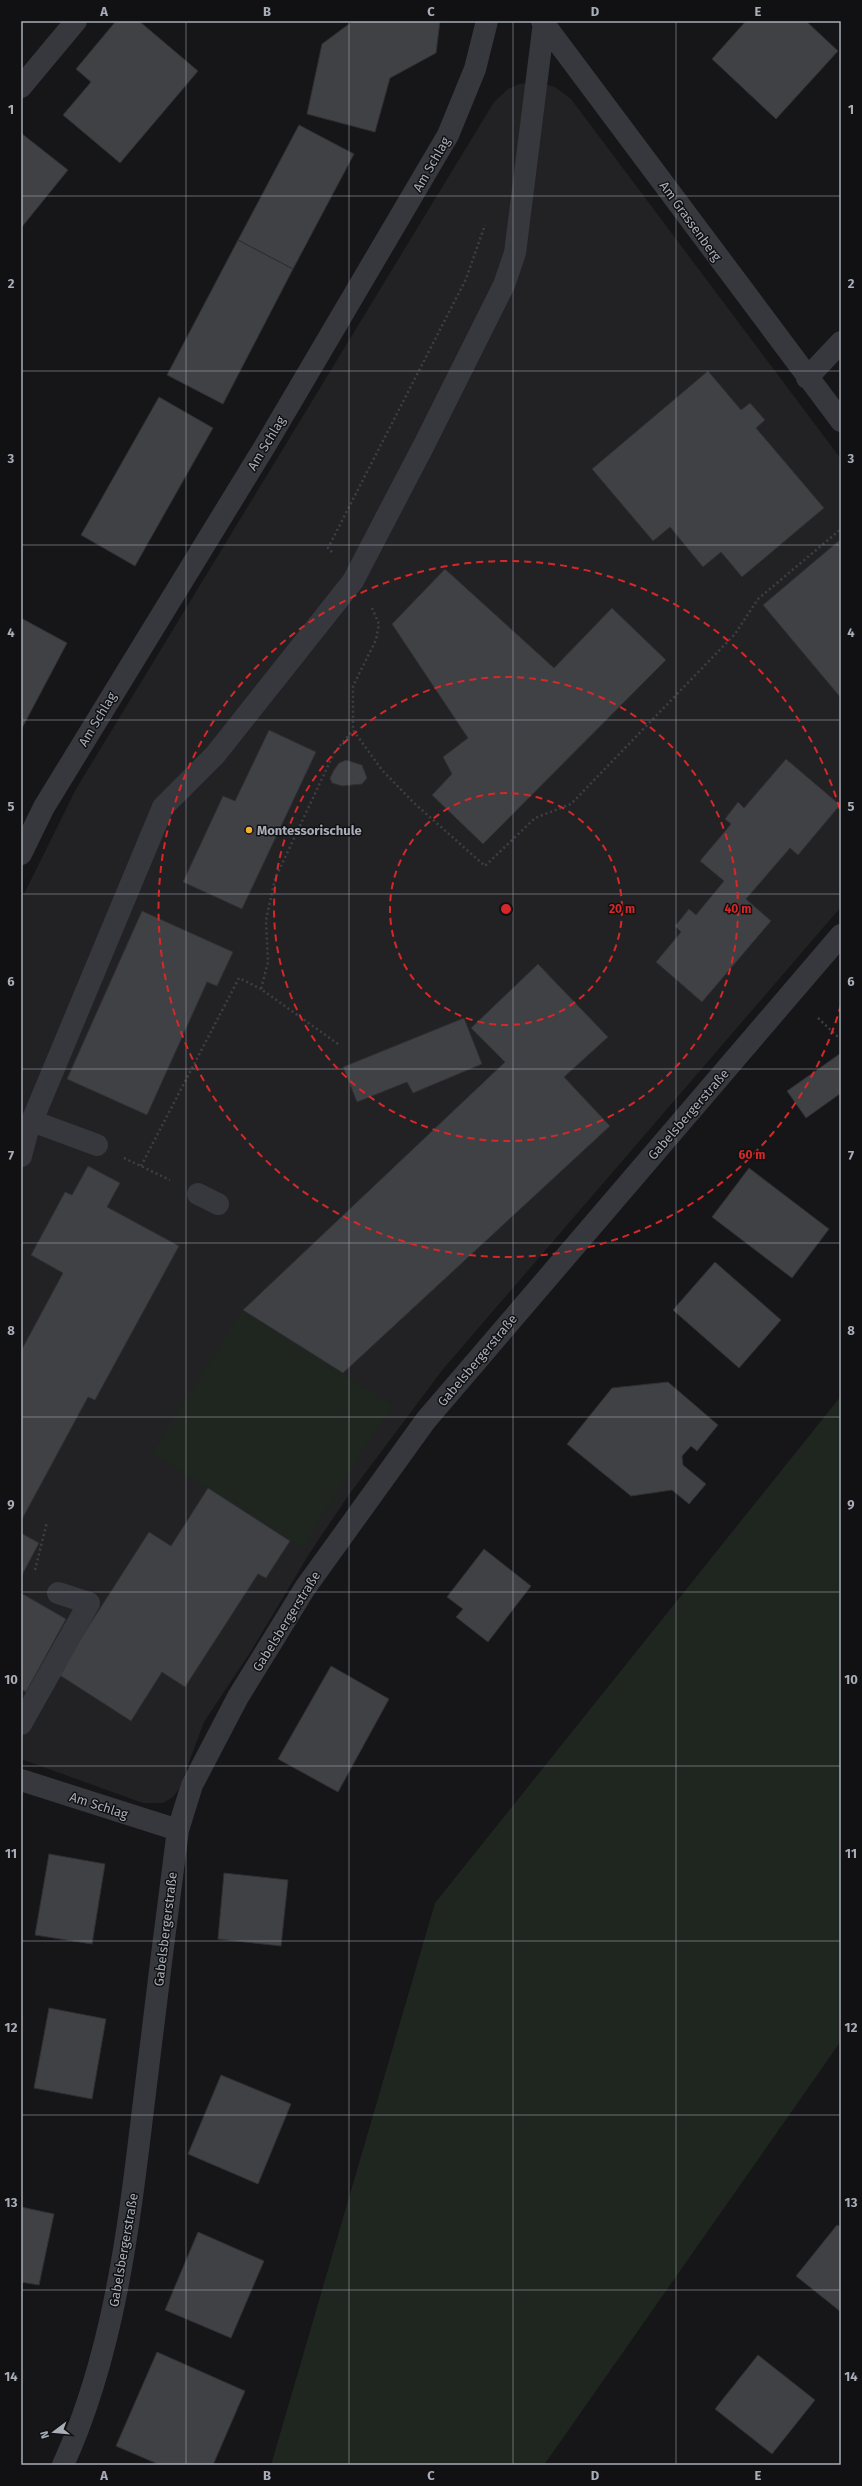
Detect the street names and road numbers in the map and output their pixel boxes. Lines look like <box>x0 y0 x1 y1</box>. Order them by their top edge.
street label: Am Schlag <box>410 134 453 194</box>
street label: Am Grassenberg <box>657 179 725 264</box>
street label: Am Schlag <box>244 413 289 473</box>
street label: Am Schlag <box>75 689 120 749</box>
street label: Gabelsbergerstraße <box>645 1066 732 1163</box>
street label: Gabelsbergerstraße <box>435 1311 520 1409</box>
street label: Gabelsbergerstraße <box>250 1568 323 1674</box>
street label: Am Schlag <box>68 1789 130 1822</box>
street label: Gabelsbergerstraße <box>151 1871 180 1987</box>
street label: Gabelsbergerstraße <box>106 2192 141 2308</box>

